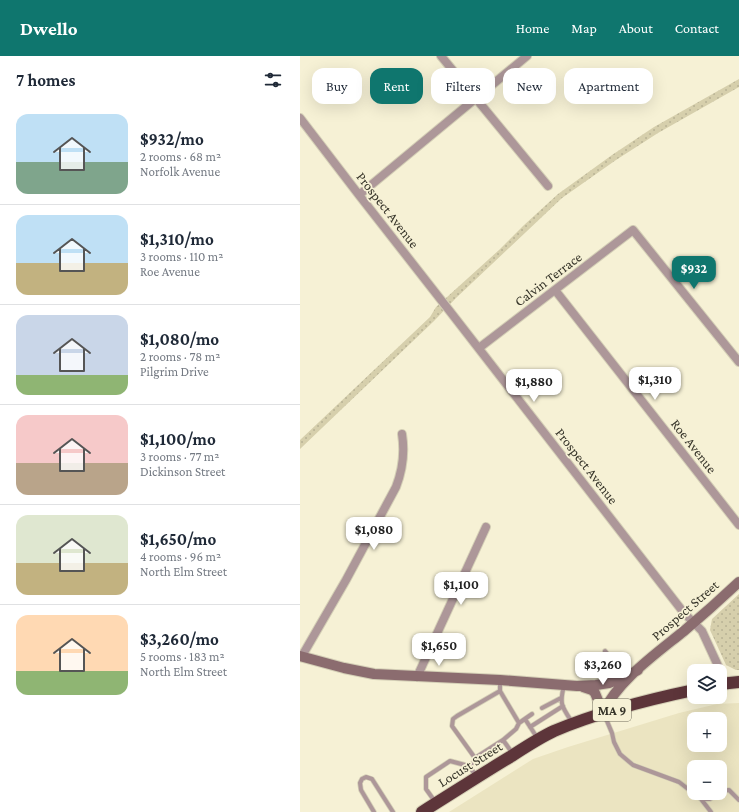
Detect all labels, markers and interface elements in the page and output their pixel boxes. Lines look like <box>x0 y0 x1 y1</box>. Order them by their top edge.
text: Dwello <box>20 18 78 39</box>
text: Home <box>516 20 549 36</box>
text: Map <box>571 20 597 36</box>
text: About <box>619 20 653 36</box>
text: Contact <box>675 20 719 36</box>
chip: Buy <box>312 68 362 104</box>
chip: Rent <box>370 68 423 104</box>
chip: Filters <box>431 68 495 104</box>
chip: New <box>503 68 556 104</box>
chip: Apartment <box>564 68 653 104</box>
icon: filters <box>262 69 284 91</box>
text: 7 homes <box>16 71 75 90</box>
icon: home <box>48 130 96 178</box>
text: $932/mo <box>140 130 204 149</box>
text: 2 rooms · 68 m² <box>140 149 221 164</box>
text: Norfolk Avenue <box>140 164 220 179</box>
street label: Prospect Avenue <box>353 169 423 251</box>
text: $1,310/mo <box>140 230 214 249</box>
icon: home <box>48 231 96 279</box>
text: 3 rooms · 110 m² <box>140 249 223 264</box>
street label: Calvin Terrace <box>511 249 585 309</box>
pin: $932 <box>670 256 718 290</box>
text: $932 <box>681 261 707 276</box>
text: Roe Avenue <box>140 264 200 279</box>
text: $1,080/mo <box>140 330 219 349</box>
icon: home <box>48 331 96 379</box>
text: 2 rooms · 78 m² <box>140 349 220 364</box>
text: Pilgrim Drive <box>140 364 209 379</box>
pin: $1,310 <box>622 367 688 401</box>
pin: $1,880 <box>501 369 567 403</box>
text: $1,310 <box>638 372 672 387</box>
text: $1,880 <box>515 374 553 389</box>
street label: Roe Avenue <box>668 416 720 476</box>
street label: Prospect Avenue <box>552 425 622 507</box>
text: $1,100/mo <box>140 430 216 449</box>
icon: home <box>48 431 96 479</box>
text: 3 rooms · 77 m² <box>140 449 219 464</box>
text: Dickinson Street <box>140 464 225 479</box>
pin: $1,080 <box>341 517 407 551</box>
text: $1,080 <box>355 522 393 537</box>
text: $1,650/mo <box>140 530 216 549</box>
icon: home <box>48 531 96 579</box>
text: 4 rooms · 96 m² <box>140 549 221 564</box>
text: North Elm Street <box>140 564 227 579</box>
pin: $1,100 <box>428 572 494 606</box>
street label: Prospect Street <box>648 576 722 643</box>
text: $1,100 <box>443 577 479 592</box>
text: $3,260/mo <box>140 630 219 649</box>
icon: home <box>48 631 96 679</box>
pin: $1,650 <box>406 633 472 667</box>
text: $1,650 <box>421 638 457 653</box>
text: 5 rooms · 183 m² <box>140 649 225 664</box>
pin: $3,260 <box>570 652 636 686</box>
text: $3,260 <box>584 657 622 672</box>
text: North Elm Street <box>140 664 227 679</box>
map controls <box>687 664 727 800</box>
button: layers <box>687 664 727 704</box>
road number: MA 9 <box>593 699 631 721</box>
button: + <box>687 712 727 752</box>
street label: Locust Street <box>435 738 505 790</box>
button: − <box>687 760 727 800</box>

